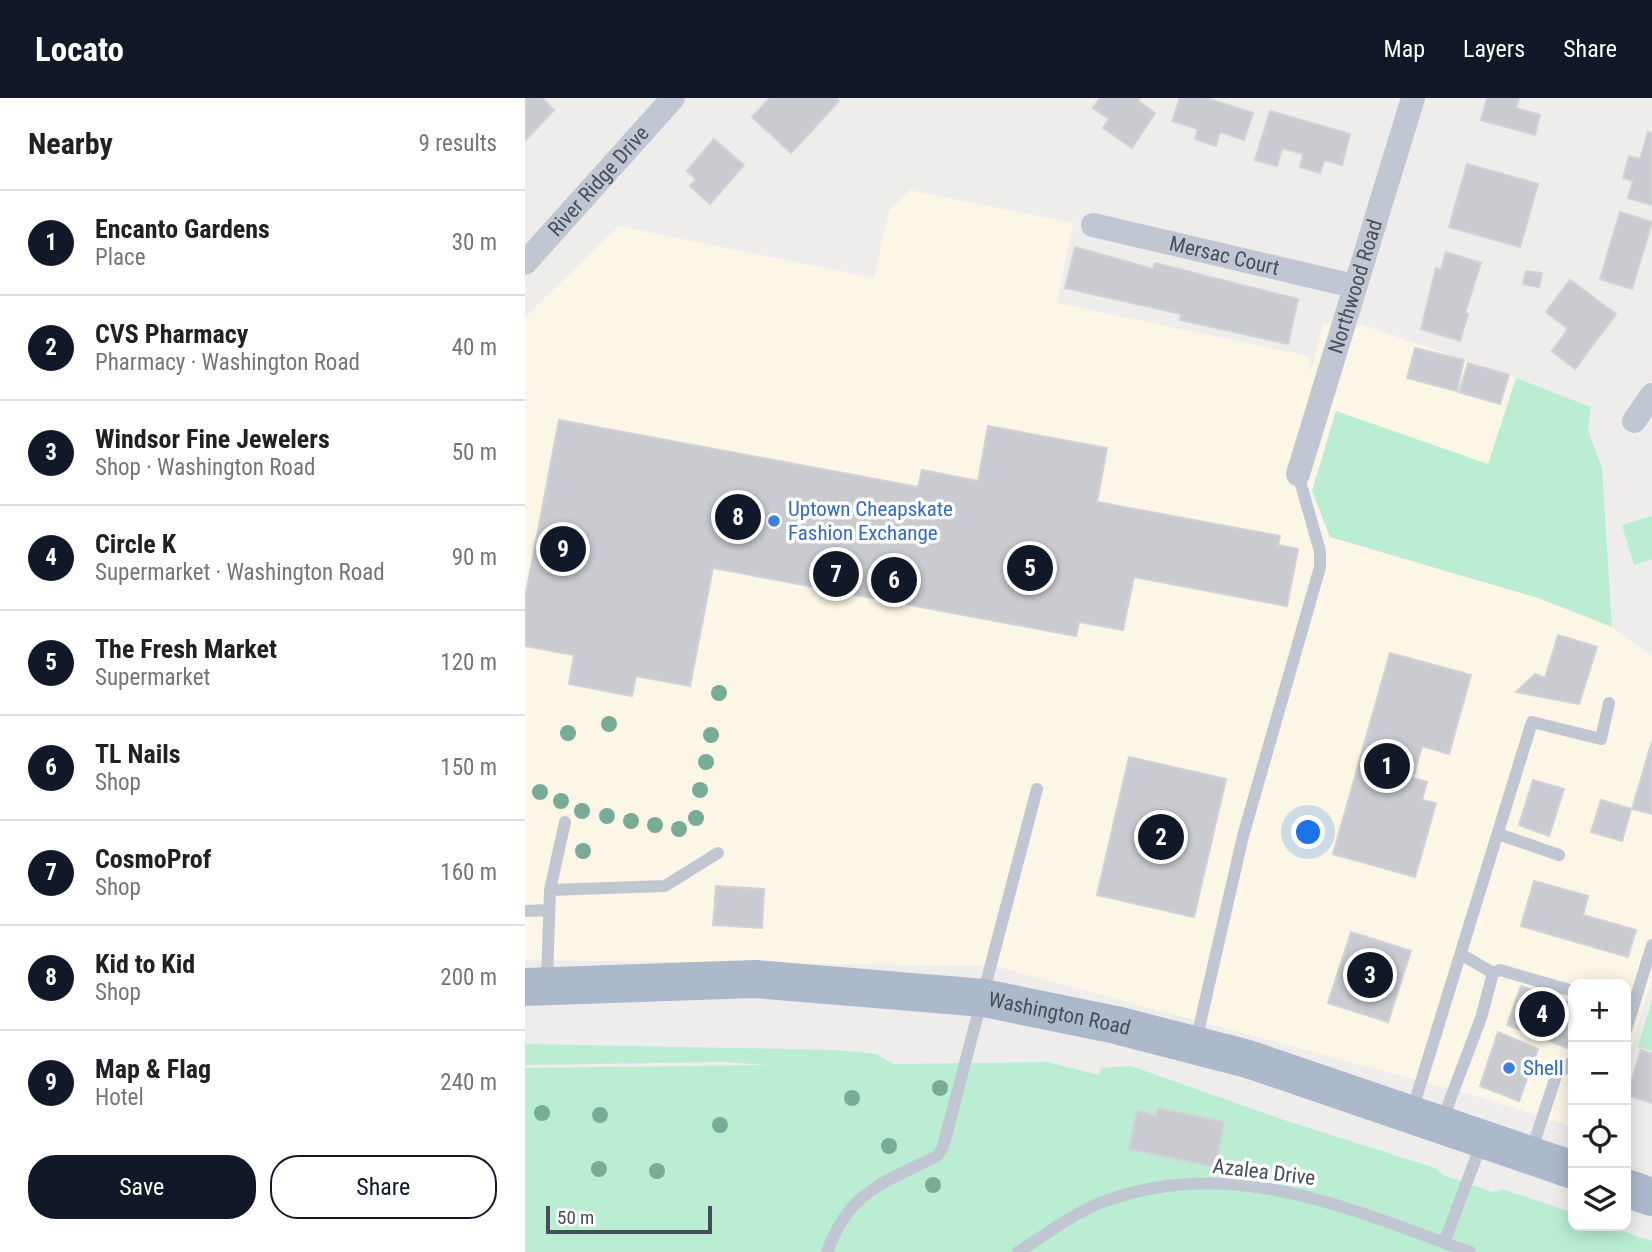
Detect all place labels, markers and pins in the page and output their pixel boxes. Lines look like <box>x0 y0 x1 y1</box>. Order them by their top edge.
pin: 8 <box>715 491 761 543</box>
place label: Uptown Cheapskate Fashion Exchange <box>788 497 953 545</box>
marker: Uptown Cheapskate Fashion Exchange <box>766 513 782 529</box>
pin: 9 <box>540 523 586 575</box>
pin: 5 <box>1007 542 1053 594</box>
pin: 7 <box>813 548 859 600</box>
pin: 6 <box>871 554 917 606</box>
pin: 1 <box>1364 740 1410 792</box>
pin: 2 <box>1138 811 1184 863</box>
pin: 3 <box>1347 949 1393 1001</box>
pin: 4 <box>1519 988 1565 1040</box>
place label: Shell <box>1523 1056 1564 1080</box>
marker: Shell <box>1501 1060 1517 1076</box>

